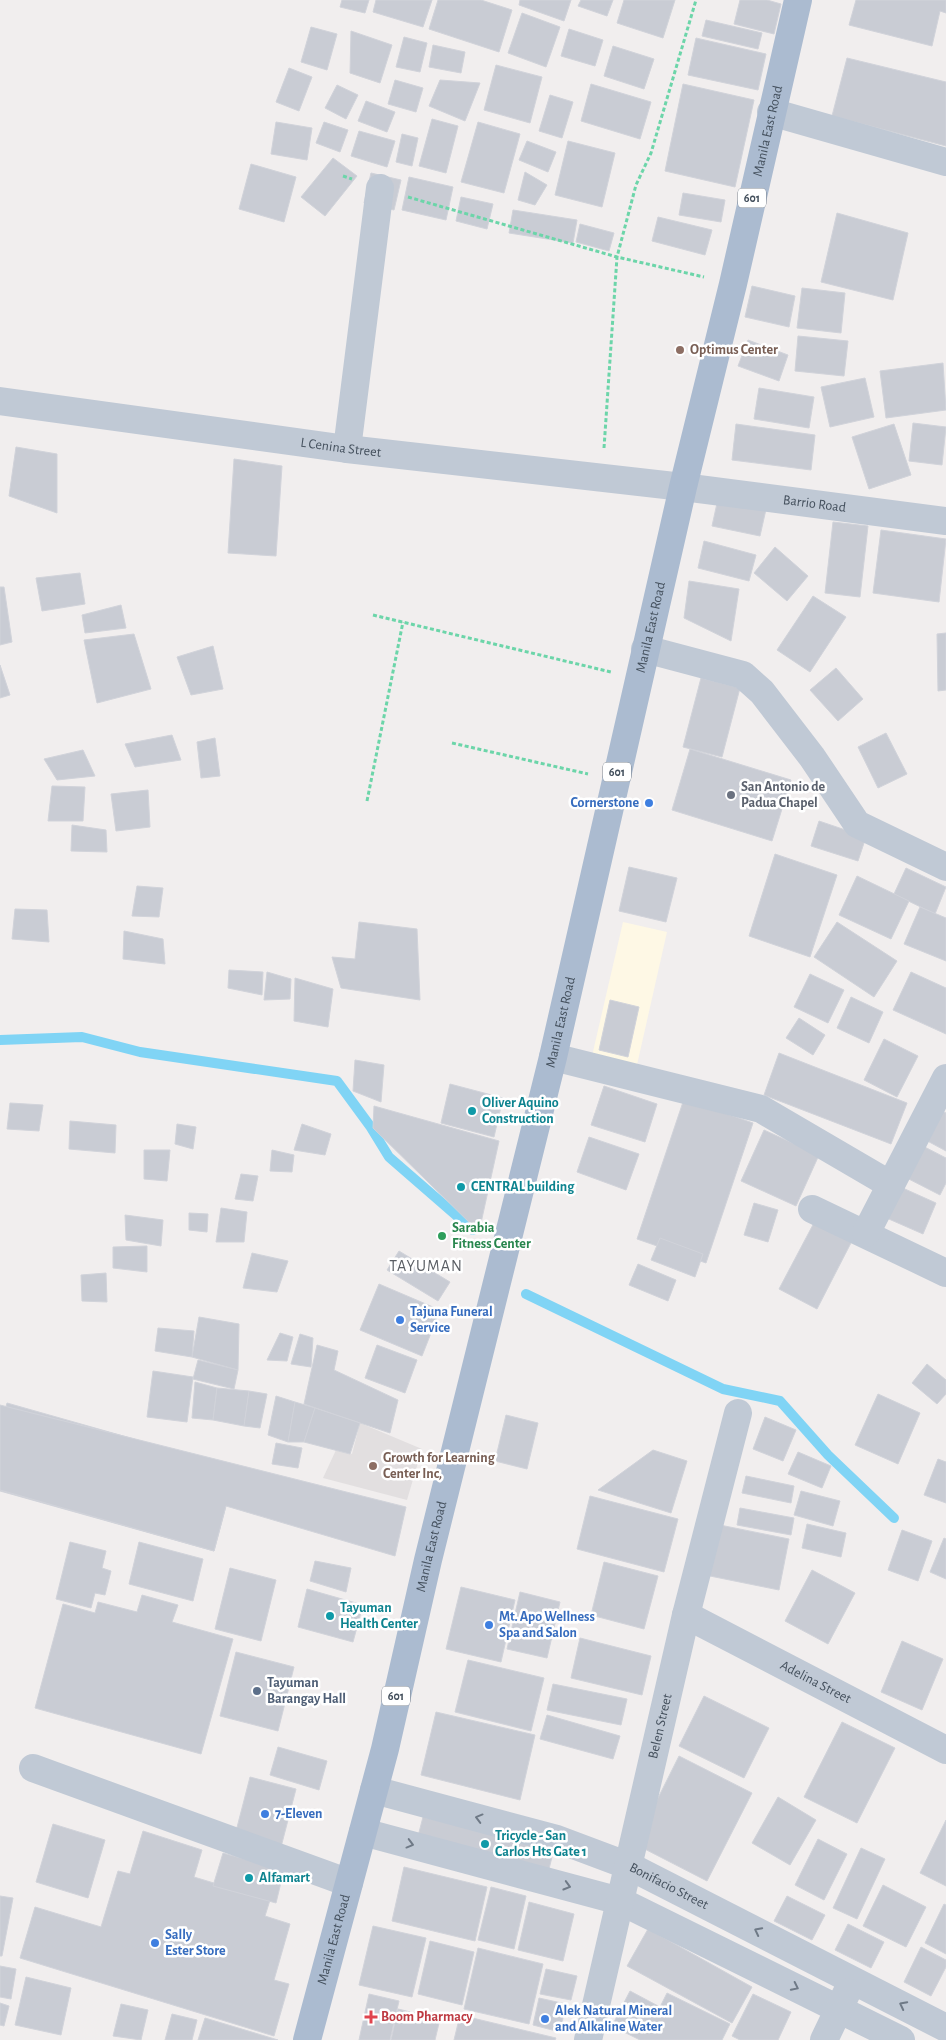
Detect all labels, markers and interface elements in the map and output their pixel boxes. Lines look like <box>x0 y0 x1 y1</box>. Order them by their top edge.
street label: Manila East Road <box>751 84 785 178</box>
road number: 601 <box>738 188 766 208</box>
place label: Optimus Center <box>690 343 778 357</box>
marker: Optimus Center <box>674 344 686 356</box>
street label: L Cenina Street <box>300 436 382 460</box>
street label: Barrio Road <box>782 493 847 515</box>
street label: Manila East Road <box>634 581 668 674</box>
road number: 601 <box>603 762 631 782</box>
place label: San Antonio de Padua Chapel <box>741 780 826 810</box>
marker: San Antonio de Padua Chapel <box>725 789 737 801</box>
place label: Cornerstone <box>571 796 639 810</box>
marker: Cornerstone <box>643 797 655 809</box>
street label: Manila East Road <box>544 975 578 1069</box>
place label: Oliver Aquino Construction <box>482 1096 559 1126</box>
marker: Oliver Aquino Construction <box>466 1105 478 1117</box>
place label: CENTRAL building <box>471 1180 575 1194</box>
marker: CENTRAL building <box>455 1181 467 1193</box>
place label: Sarabia Fitness Center <box>452 1221 531 1251</box>
marker: Sarabia Fitness Center <box>436 1230 448 1242</box>
district label: TAYUMAN <box>389 1258 463 1274</box>
place label: Tajuna Funeral Service <box>410 1305 493 1335</box>
marker: Tajuna Funeral Service <box>394 1314 406 1326</box>
place label: Growth for Learning Center Inc, <box>383 1451 496 1481</box>
marker: Growth for Learning Center Inc, <box>367 1460 379 1472</box>
street label: Manila East Road <box>414 1500 449 1593</box>
place label: Tayuman Health Center <box>340 1601 418 1631</box>
marker: Tayuman Health Center <box>324 1610 336 1622</box>
place label: Mt. Apo Wellness Spa and Salon <box>499 1610 595 1640</box>
marker: Mt. Apo Wellness Spa and Salon <box>483 1619 495 1631</box>
street label: Adelina Street <box>778 1658 854 1707</box>
place label: Tayuman Barangay Hall <box>267 1676 346 1706</box>
marker: Tayuman Barangay Hall <box>251 1685 263 1697</box>
road number: 601 <box>382 1686 410 1705</box>
street label: Belen Street <box>646 1692 675 1760</box>
place label: 7-Eleven <box>275 1807 323 1821</box>
marker: 7-Eleven <box>259 1808 271 1820</box>
one-way arrow <box>474 1813 483 1824</box>
place label: Tricycle - San Carlos Hts Gate 1 <box>495 1829 587 1859</box>
marker: Tricycle - San Carlos Hts Gate 1 <box>479 1838 491 1850</box>
one-way arrow <box>405 1839 413 1849</box>
street label: Bonifacio Street <box>627 1860 711 1912</box>
place label: Alfamart <box>259 1871 310 1885</box>
marker: Alfamart <box>243 1872 255 1884</box>
one-way arrow <box>562 1880 571 1891</box>
street label: Manila East Road <box>315 1893 353 1986</box>
one-way arrow <box>754 1927 763 1937</box>
place label: Sally Ester Store <box>165 1928 226 1958</box>
marker: Sally Ester Store <box>149 1937 161 1949</box>
one-way arrow <box>790 1980 799 1991</box>
one-way arrow <box>899 2001 908 2011</box>
place label: Alek Natural Mineral and Alkaline Water <box>555 2004 672 2034</box>
place label: Boom Pharmacy <box>381 2010 473 2024</box>
marker: Boom Pharmacy <box>365 2011 377 2023</box>
marker: Alek Natural Mineral and Alkaline Water <box>539 2013 551 2025</box>

